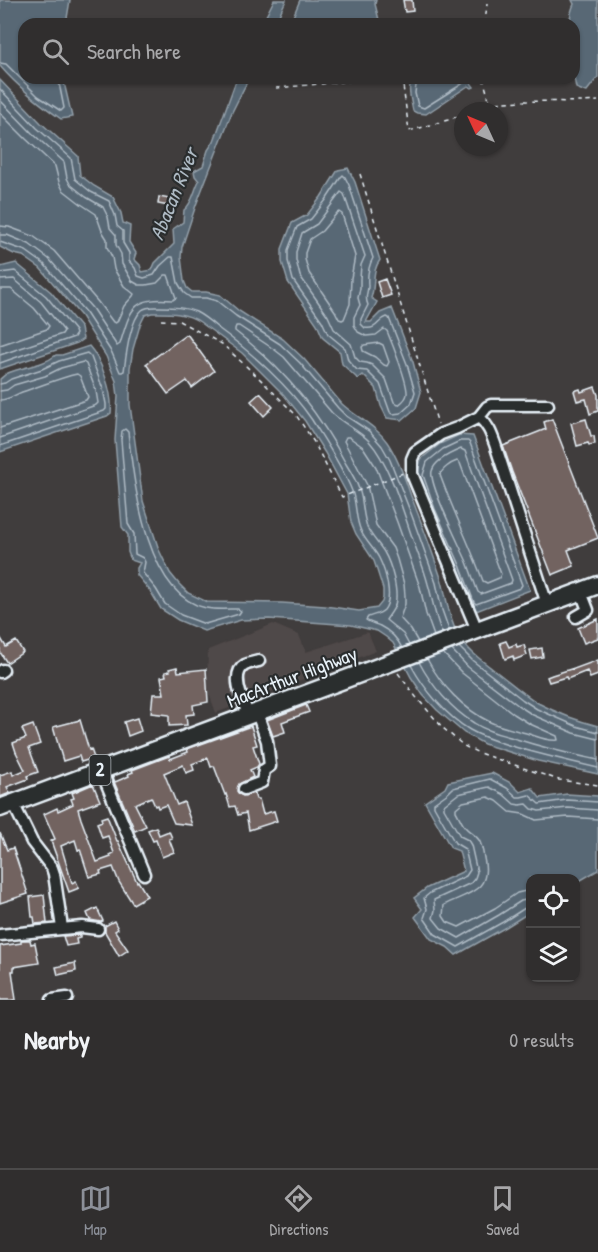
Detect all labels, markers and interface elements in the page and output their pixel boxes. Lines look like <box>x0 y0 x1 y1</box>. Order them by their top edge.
search box <box>18 18 580 84</box>
icon: search <box>39 35 72 68</box>
text: Search here <box>87 36 181 66</box>
north arrow <box>454 102 508 156</box>
water label: Abacan River <box>142 141 206 244</box>
street label: MacArthur Highway <box>223 639 361 714</box>
road number: 2 <box>90 755 110 785</box>
map controls <box>526 874 580 982</box>
button: locate <box>526 874 580 928</box>
button: layers <box>526 928 580 982</box>
text: Nearby <box>24 1022 90 1057</box>
text: 0 results <box>509 1026 574 1053</box>
tab: Map <box>79 1182 112 1240</box>
tab: Directions <box>270 1182 328 1240</box>
tab: Saved <box>486 1182 519 1240</box>

